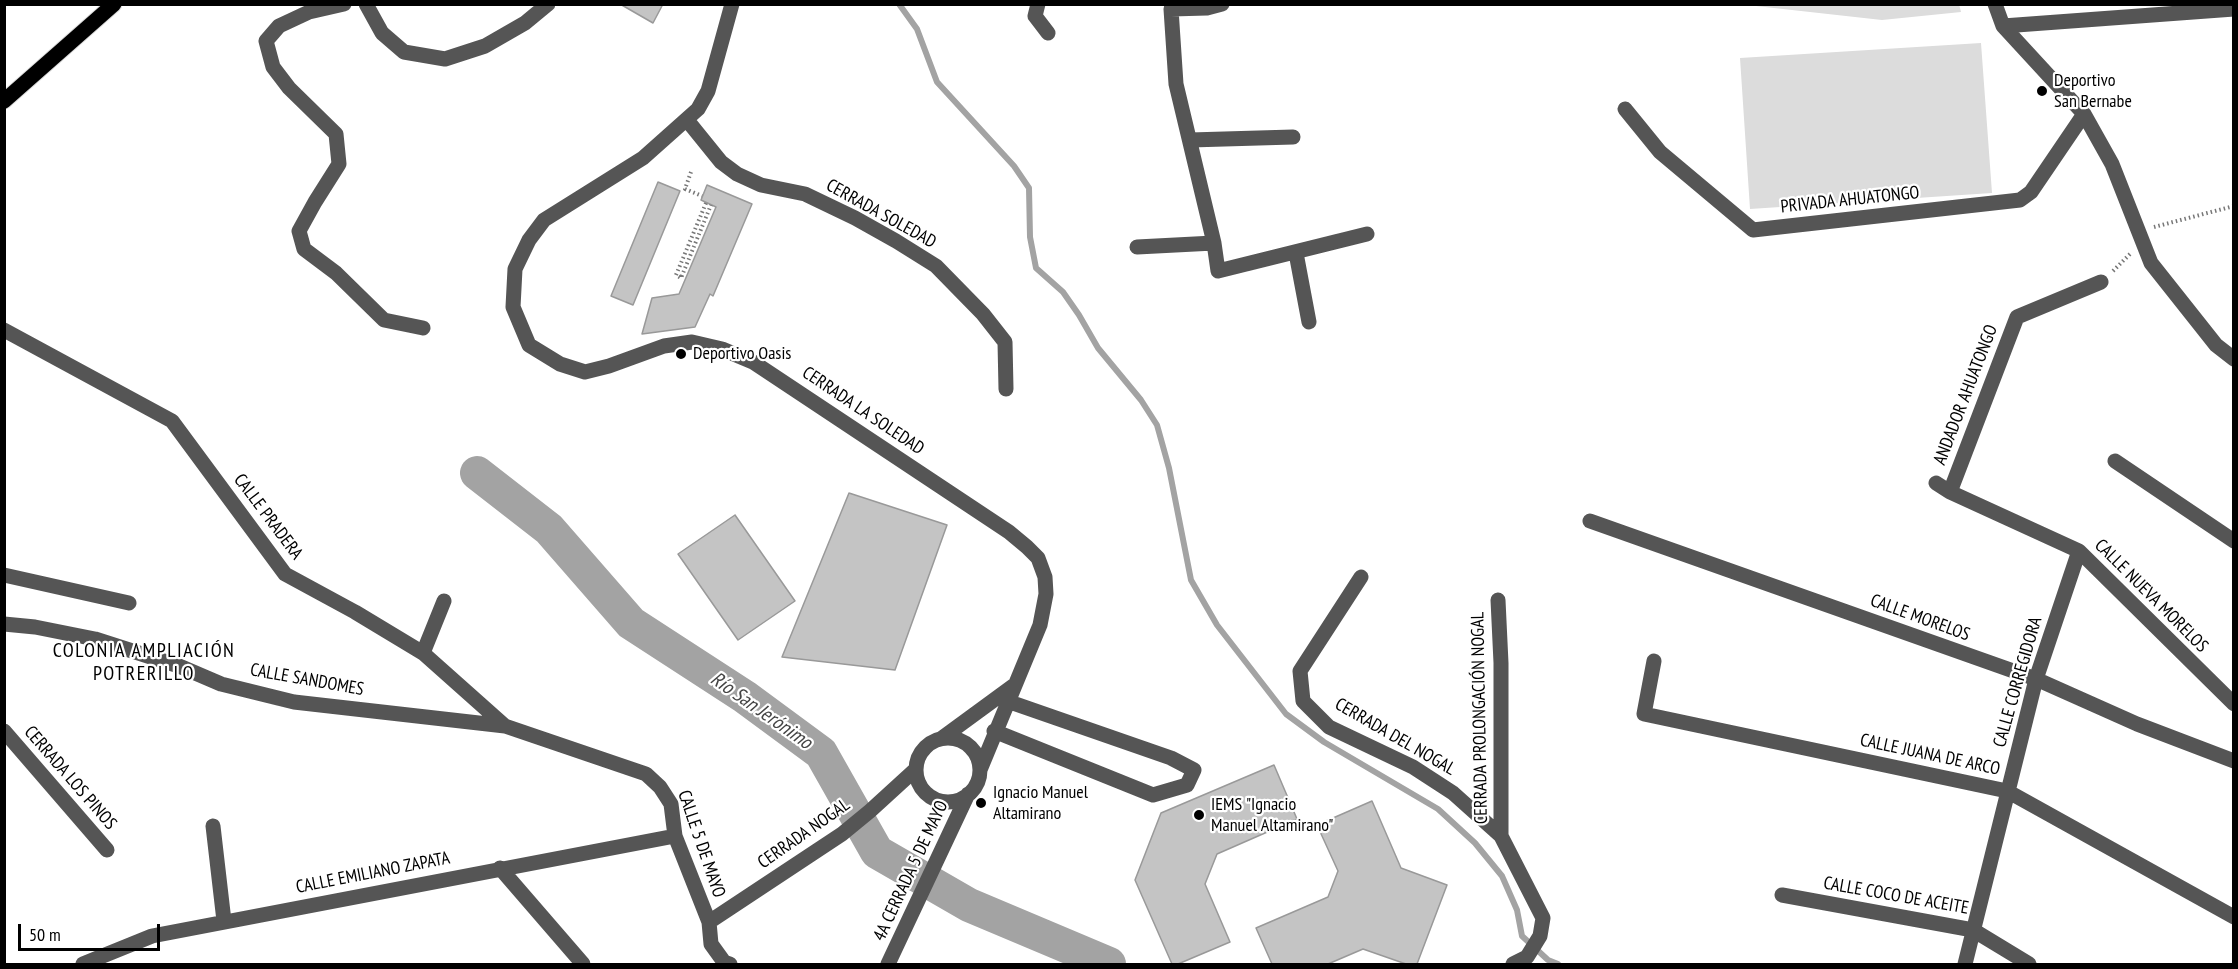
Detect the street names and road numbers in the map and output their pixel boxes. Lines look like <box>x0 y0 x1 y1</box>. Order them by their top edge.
street label: CERRADA SOLEDAD <box>822 175 940 253</box>
street label: PRIVADA AHUATONGO <box>1780 182 1920 218</box>
street label: ANDADOR AHUATONGO <box>1929 322 2003 468</box>
street label: CERRADA LA SOLEDAD <box>798 362 928 460</box>
street label: CALLE PRADERA <box>229 470 307 564</box>
street label: CALLE NUEVA MORELOS <box>2090 535 2212 657</box>
street label: CALLE MORELOS <box>1867 590 1973 646</box>
street label: CERRADA PROLONGACIÓN NOGAL <box>1467 612 1493 824</box>
street label: CALLE CORREGIDORA <box>1989 614 2047 750</box>
street label: CALLE SANDOMES <box>249 659 365 701</box>
street label: CERRADA DEL NOGAL <box>1331 694 1459 780</box>
street label: CERRADA LOS PINOS <box>19 722 121 834</box>
street label: CALLE JUANA DE ARCO <box>1858 730 2002 780</box>
street label: CALLE 5 DE MAYO <box>673 787 729 901</box>
street label: CERRADA NOGAL <box>754 794 854 874</box>
street label: 4A CERRADA 5 DE MAYO <box>869 797 953 945</box>
street label: CALLE EMILIANO ZAPATA <box>294 848 452 898</box>
street label: CALLE COCO DE ACEITE <box>1822 873 1970 919</box>

